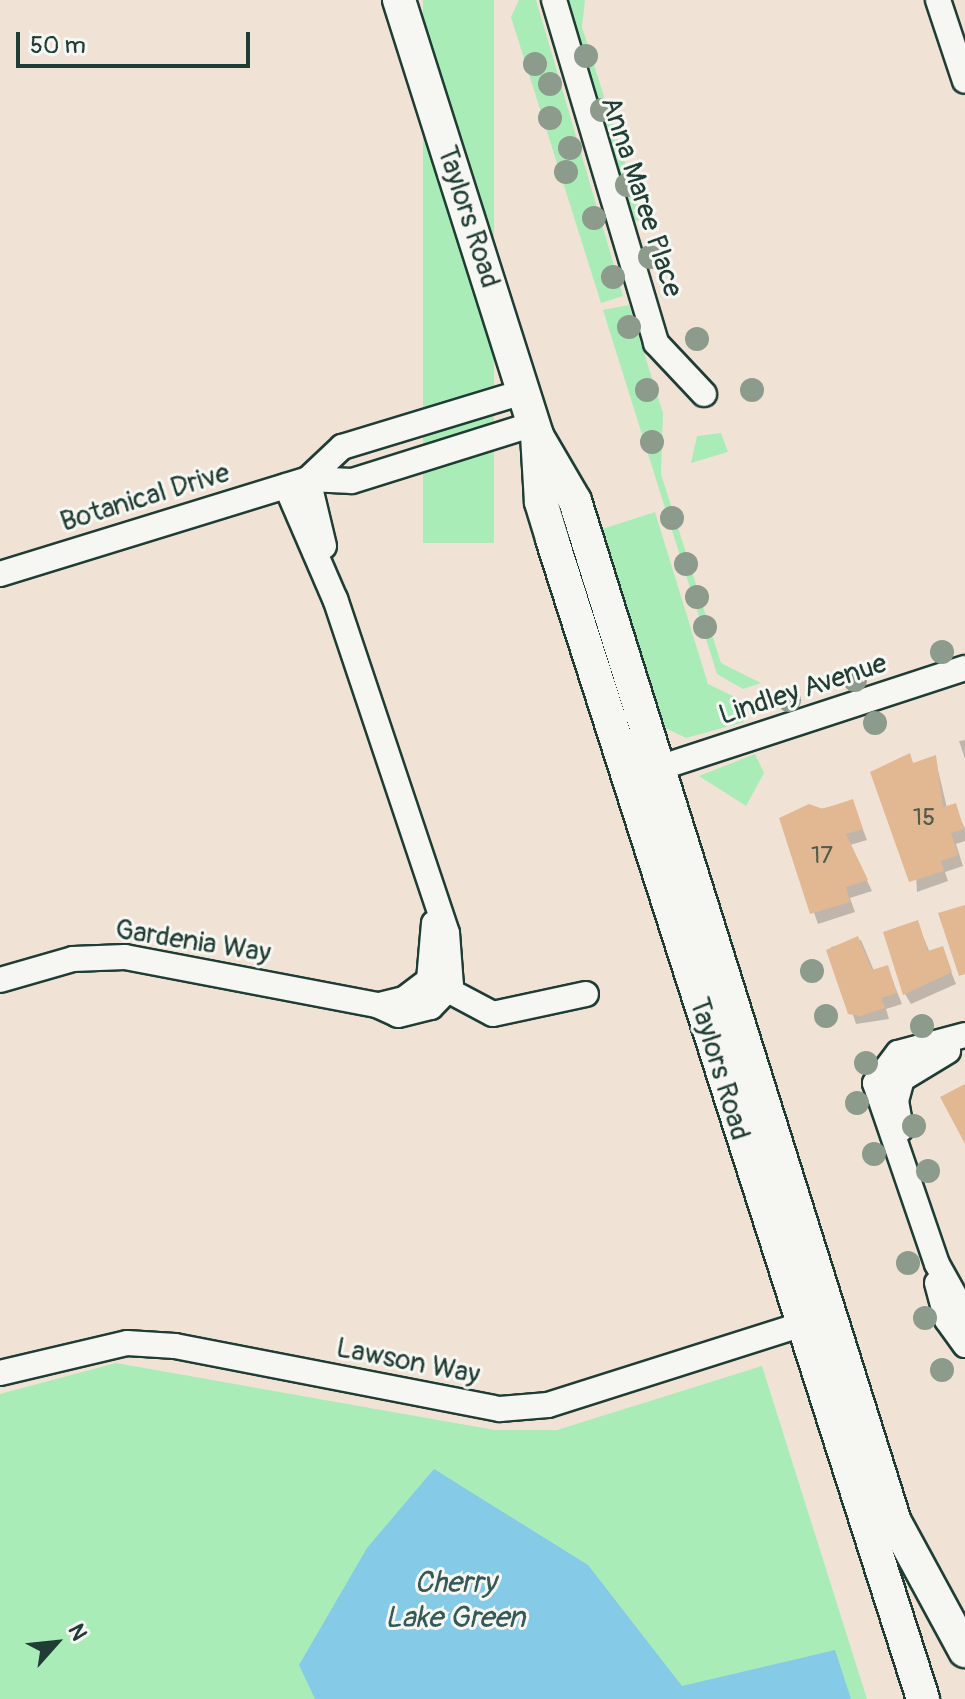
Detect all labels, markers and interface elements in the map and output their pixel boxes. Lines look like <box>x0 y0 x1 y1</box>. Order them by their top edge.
scale bar <box>20 16 254 66</box>
text: 50 m <box>30 31 86 60</box>
street label: Anna Maree Place <box>593 93 689 301</box>
street label: Taylors Road <box>429 142 507 292</box>
street label: Botanical Drive <box>56 456 234 540</box>
street label: Lindley Avenue <box>715 647 891 733</box>
house number: 15 <box>913 804 935 832</box>
house number: 17 <box>811 842 833 870</box>
street label: Gardenia Way <box>113 913 273 971</box>
street label: Taylors Road <box>681 994 757 1144</box>
street label: Lawson Way <box>333 1332 483 1392</box>
water label: Cherry Lake Green <box>385 1565 525 1636</box>
north arrow <box>16 1603 96 1683</box>
text: N <box>62 1619 93 1645</box>

